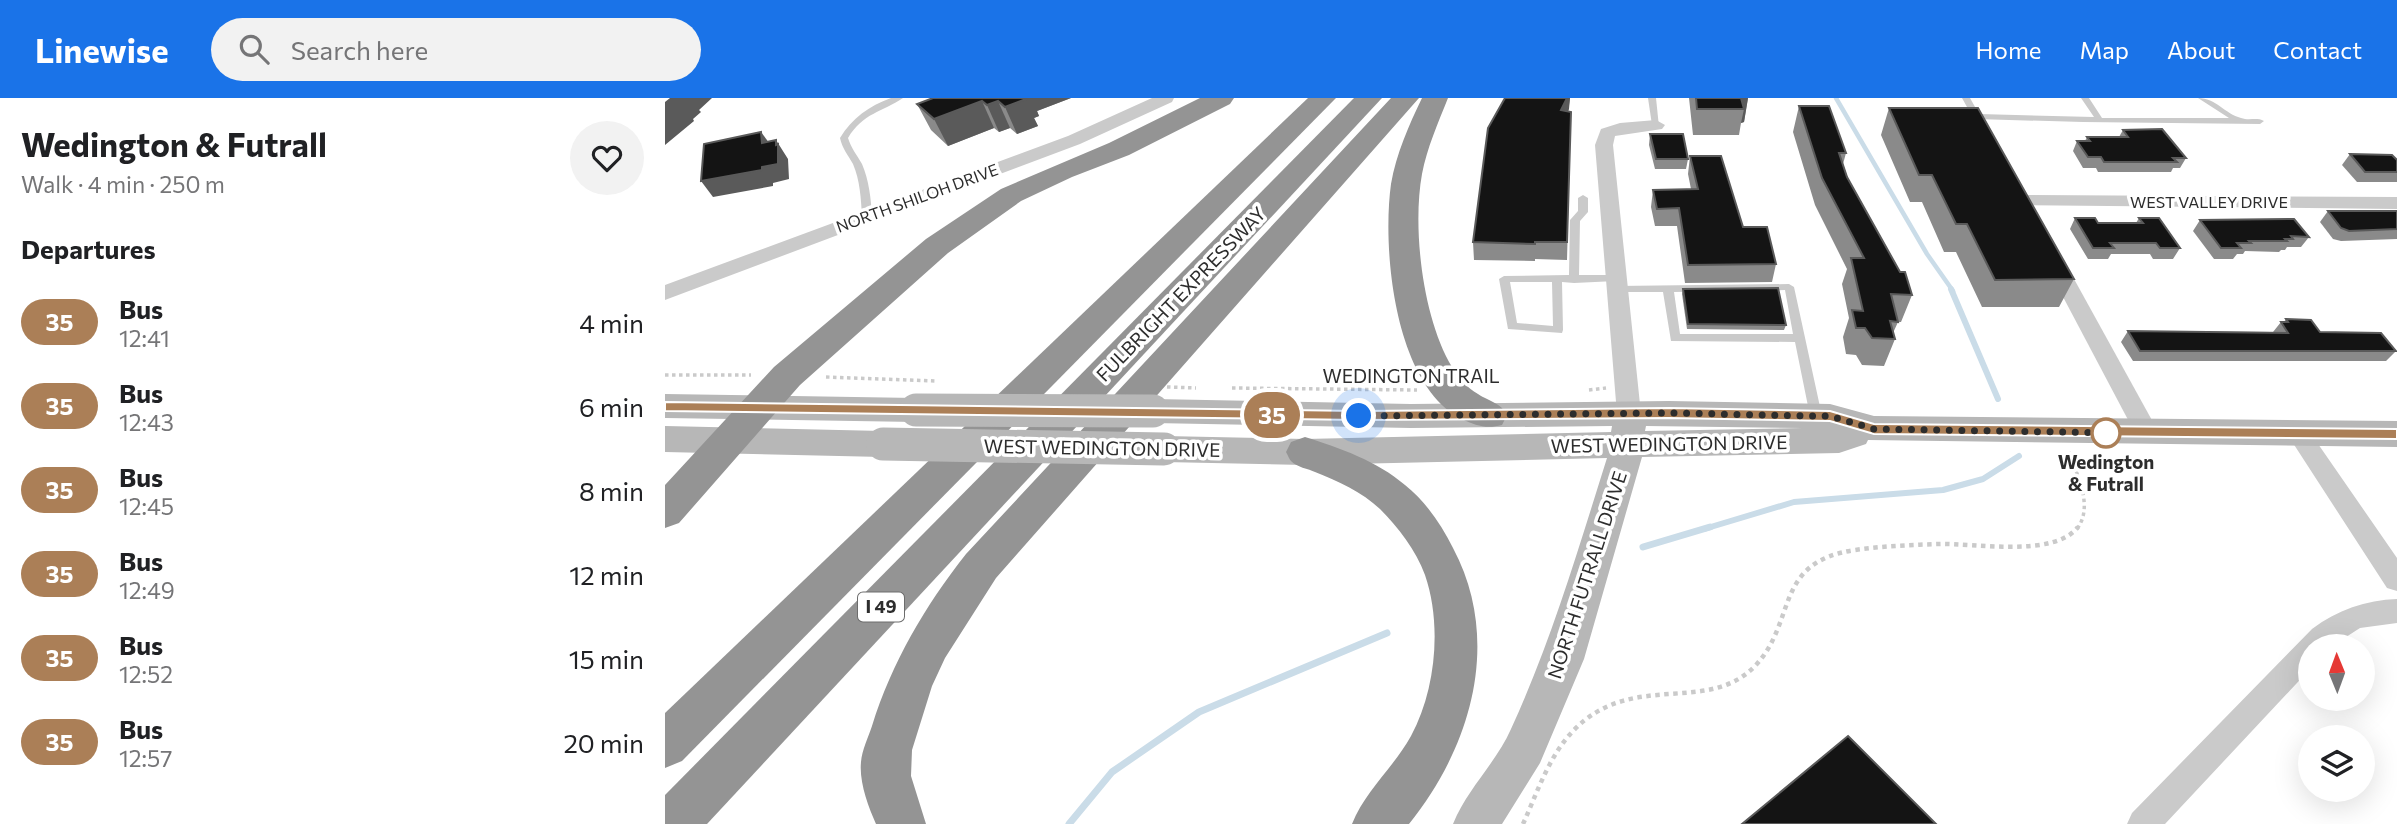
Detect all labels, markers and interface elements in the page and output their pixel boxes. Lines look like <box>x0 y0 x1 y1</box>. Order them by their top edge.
search box <box>211 18 701 81</box>
text: Linewise <box>35 29 169 70</box>
icon: search <box>235 30 273 68</box>
text: Search here <box>291 34 428 65</box>
text: Home <box>1976 35 2042 64</box>
text: Map <box>2080 35 2129 64</box>
text: About <box>2167 35 2235 64</box>
text: Contact <box>2273 35 2362 64</box>
button: heart <box>570 121 644 195</box>
text: Wedington & Futrall <box>21 123 327 164</box>
street label: NORTH SHILOH DRIVE <box>833 159 1000 236</box>
text: Walk · 4 min · 250 m <box>21 170 225 198</box>
street label: WEST VALLEY DRIVE <box>2130 192 2288 211</box>
street label: FULBRIGHT EXPRESSWAY <box>1091 202 1270 386</box>
text: Departures <box>21 233 156 264</box>
text: Bus <box>119 293 163 324</box>
text: 35 <box>46 307 73 336</box>
text: 4 min <box>579 307 644 338</box>
text: 12:41 <box>119 324 170 352</box>
street label: WEDINGTON TRAIL <box>1322 364 1500 387</box>
text: Bus <box>119 377 163 408</box>
text: 35 <box>46 391 73 420</box>
text: 6 min <box>579 391 644 422</box>
line badge: 35 <box>1241 392 1303 438</box>
your location <box>1341 398 1376 433</box>
text: 35 <box>1258 400 1286 429</box>
text: 12:43 <box>119 408 174 436</box>
marker: Wedington & Futrall <box>2091 418 2121 448</box>
street label: WEST WEDINGTON DRIVE <box>1550 430 1788 457</box>
street label: WEST WEDINGTON DRIVE <box>983 434 1221 461</box>
place label: Wedington & Futrall <box>2058 450 2154 495</box>
text: Bus <box>119 461 163 492</box>
street label: NORTH FUTRALL DRIVE <box>1542 468 1631 681</box>
text: 35 <box>46 475 73 504</box>
text: 8 min <box>579 475 644 506</box>
text: 12:45 <box>119 492 174 520</box>
text: Bus <box>119 545 163 576</box>
text: 35 <box>46 559 73 588</box>
text: 12 min <box>569 559 644 590</box>
text: 12:49 <box>119 576 175 604</box>
road number: I 49 <box>858 592 904 622</box>
text: Bus <box>119 629 163 660</box>
north arrow <box>2298 634 2375 710</box>
map controls <box>2298 634 2375 802</box>
text: 35 <box>46 643 73 672</box>
text: 15 min <box>569 643 644 674</box>
text: 12:52 <box>119 660 173 688</box>
text: Bus <box>119 713 163 744</box>
button: layers <box>2298 725 2375 802</box>
text: 35 <box>46 727 73 756</box>
text: 20 min <box>563 727 644 758</box>
text: 12:57 <box>119 744 172 772</box>

